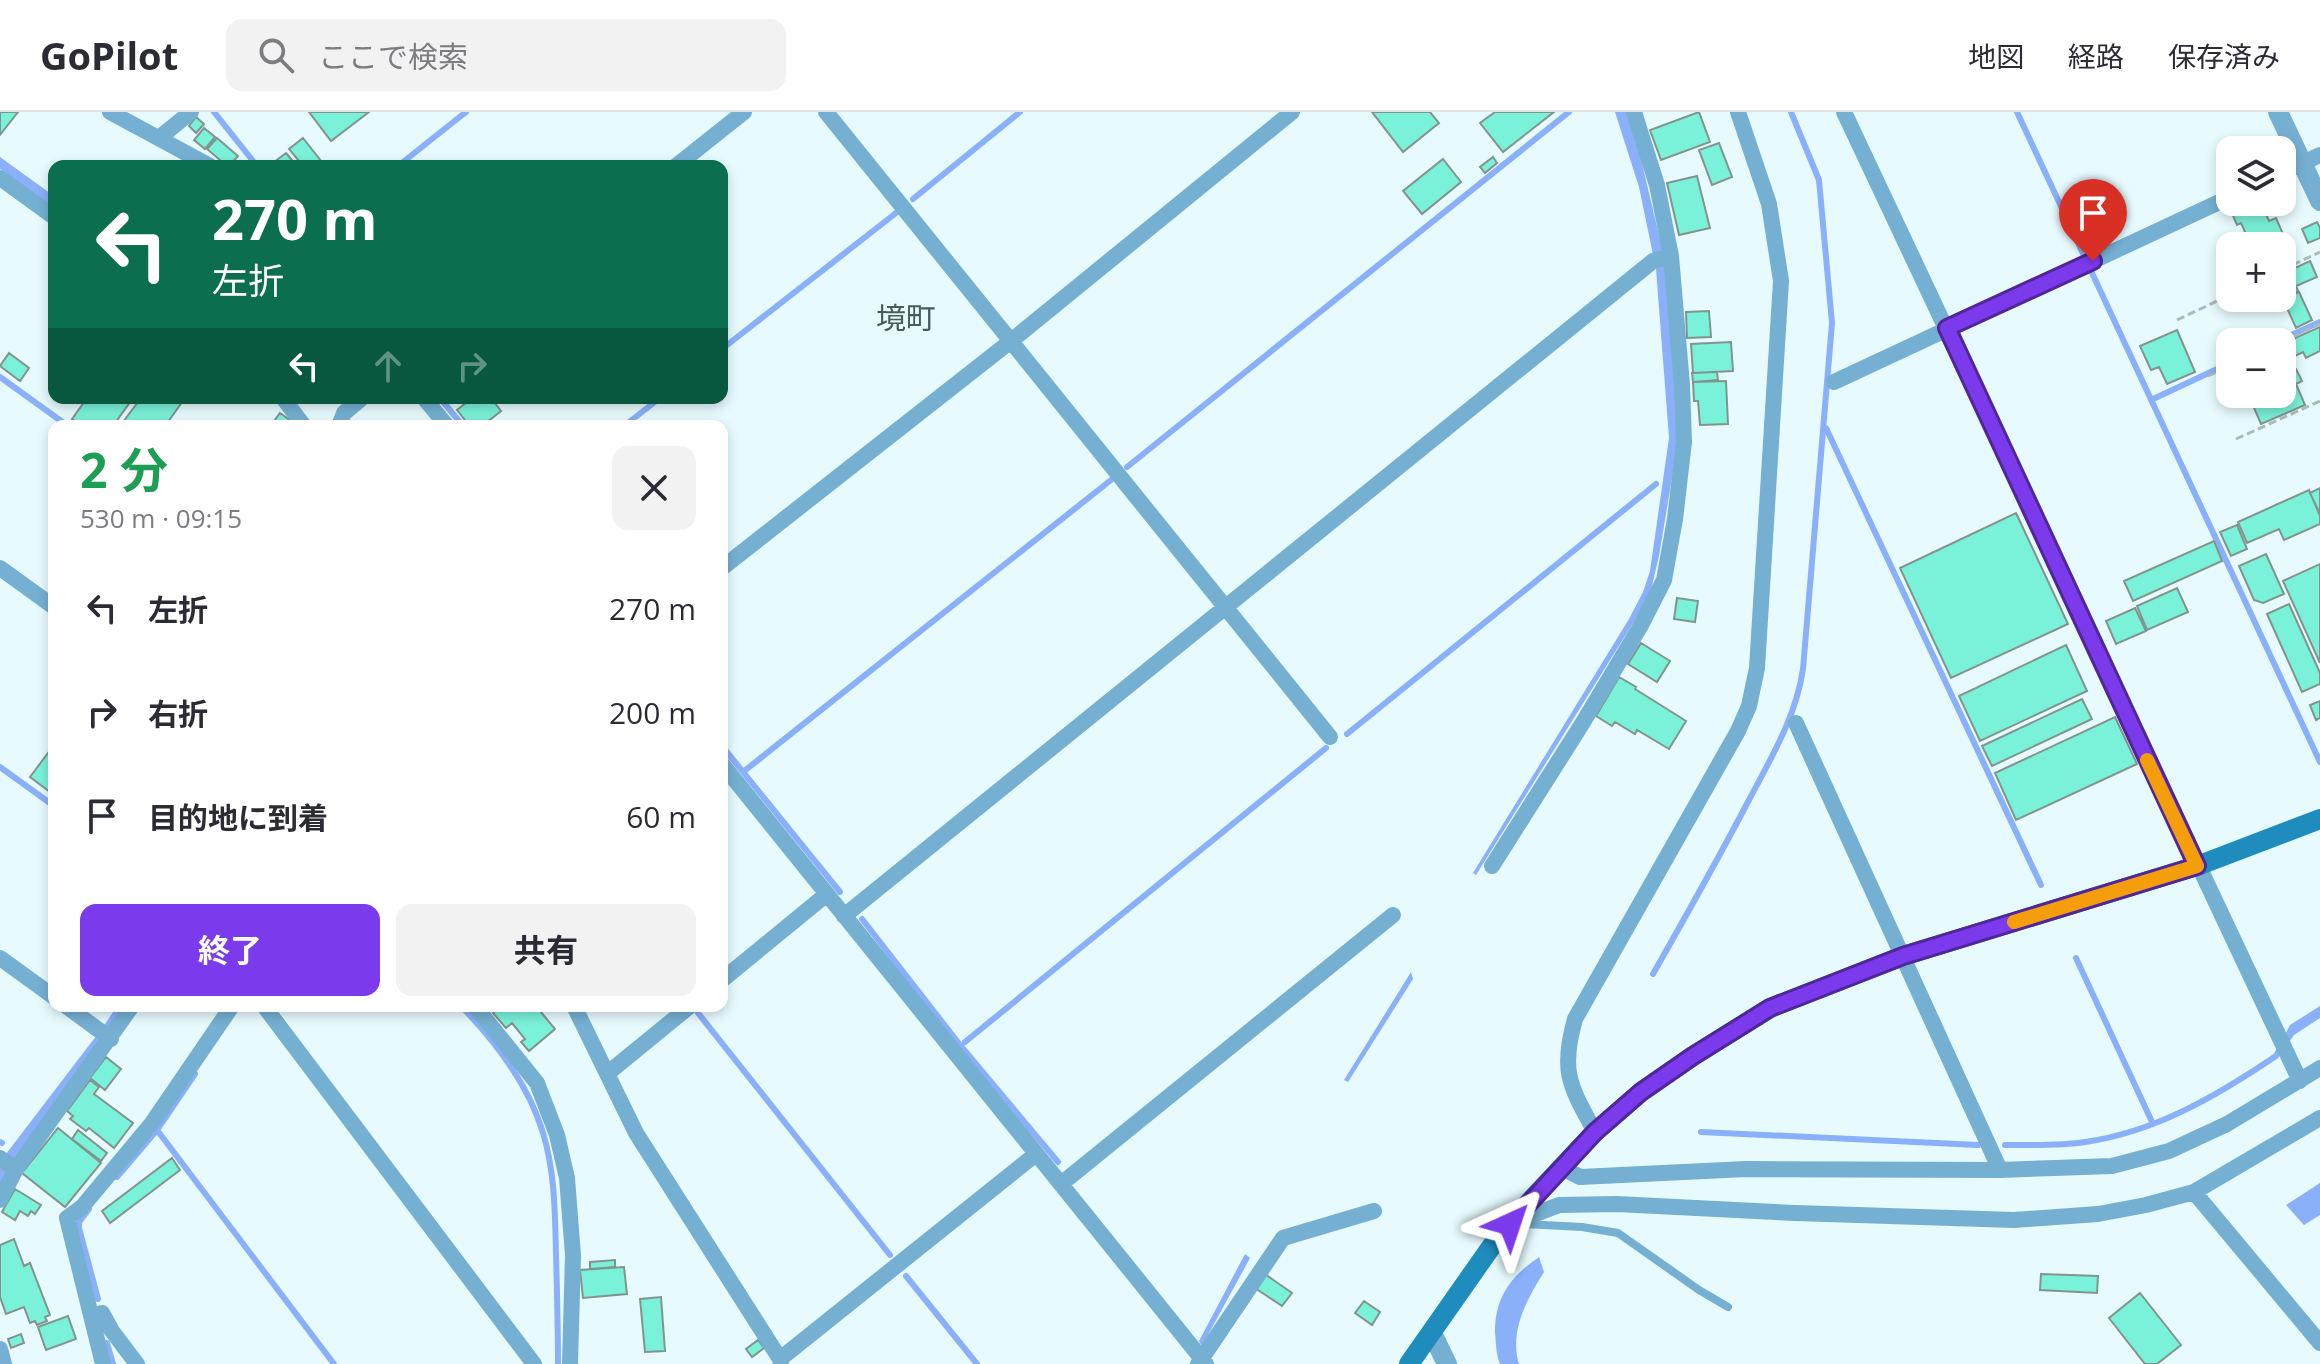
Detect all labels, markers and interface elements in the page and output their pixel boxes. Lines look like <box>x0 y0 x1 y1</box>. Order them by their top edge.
search box <box>226 19 786 91</box>
text: GoPilot <box>40 29 178 81</box>
icon: search <box>254 33 298 77</box>
text: ここで検索 <box>318 36 468 77</box>
text: 地図 <box>1968 37 2024 75</box>
text: 経路 <box>2068 37 2124 75</box>
text: 保存済み <box>2168 37 2280 75</box>
map controls <box>2216 136 2296 408</box>
button: layers <box>2216 136 2296 216</box>
pin <box>2059 179 2127 261</box>
text: 270 m <box>212 180 378 256</box>
icon: arrive <box>2071 191 2115 235</box>
icon: left <box>80 192 184 296</box>
button: + <box>2216 232 2296 312</box>
text: 左折 <box>212 256 284 305</box>
district label: 境町 <box>876 297 936 338</box>
button: − <box>2216 328 2296 408</box>
icon: left <box>282 344 326 388</box>
icon: ahead <box>366 344 410 388</box>
icon: right <box>450 344 494 388</box>
text: 2 分 <box>80 437 168 502</box>
button: close <box>612 446 696 530</box>
text: 530 m · 09:15 <box>80 500 242 536</box>
icon: left <box>80 586 124 630</box>
text: 270 m <box>609 588 696 629</box>
text: 左折 <box>148 589 208 630</box>
icon: right <box>80 690 124 734</box>
text: 200 m <box>609 692 696 733</box>
text: 右折 <box>148 693 208 734</box>
icon: arrive <box>80 794 124 838</box>
text: 60 m <box>626 796 696 837</box>
text: 目的地に到着 <box>148 797 328 838</box>
button: 終了 <box>80 904 380 996</box>
button: 共有 <box>396 904 696 996</box>
position arrow <box>1468 1182 1552 1266</box>

